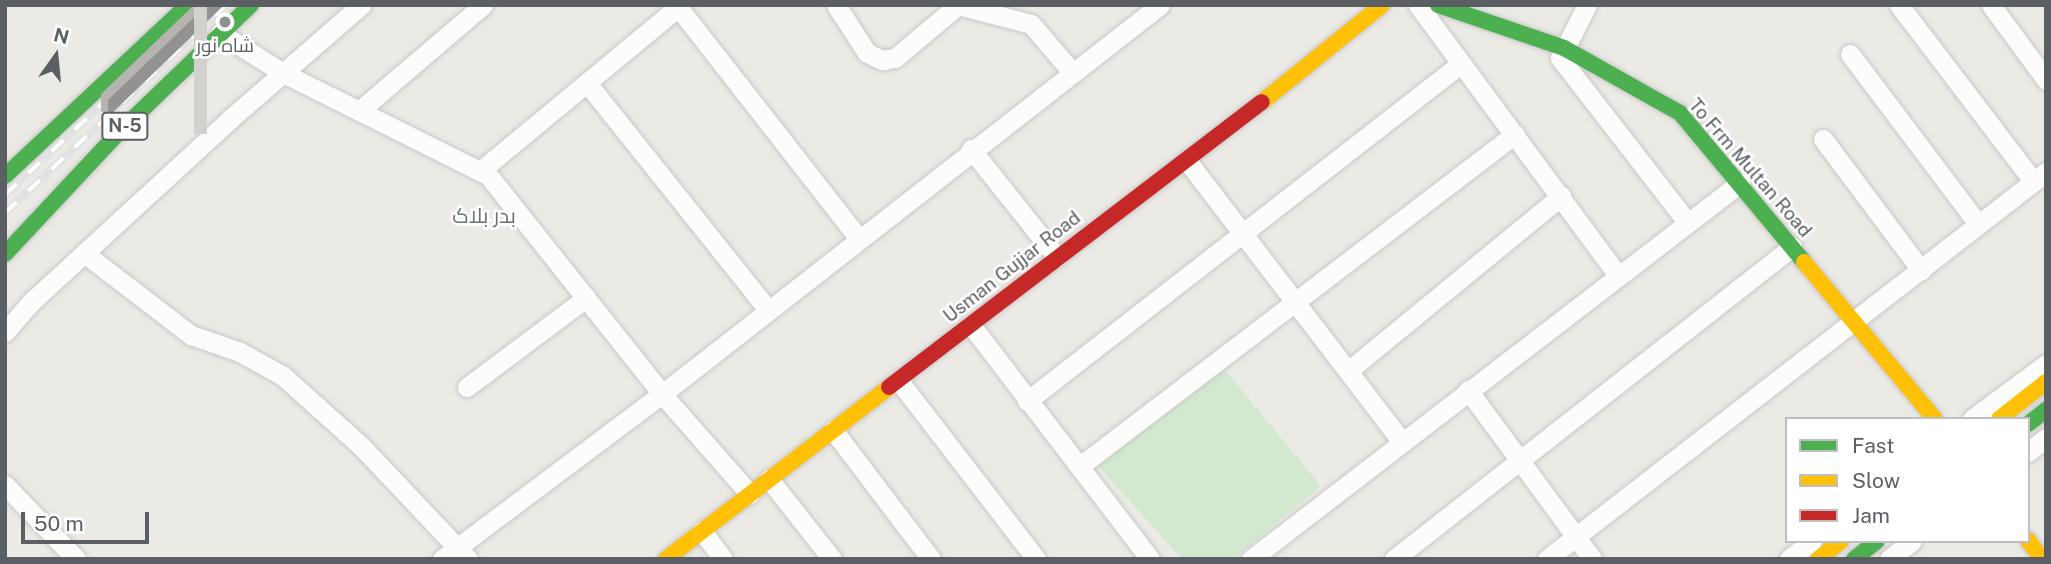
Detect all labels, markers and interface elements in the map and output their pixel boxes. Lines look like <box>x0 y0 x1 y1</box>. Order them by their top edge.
marker: شاہ نور <box>215 12 235 32</box>
north arrow <box>21 21 91 91</box>
text: N <box>51 23 71 48</box>
place label: شاہ نور <box>196 35 254 57</box>
street label: To Frm Multan Road <box>1683 94 1817 242</box>
road number: N-5 <box>100 112 150 140</box>
district label: بدر بلاک <box>452 203 516 229</box>
street label: Usman Gujjar Road <box>939 206 1085 328</box>
legend <box>1785 417 2030 543</box>
text: Fast <box>1852 433 1894 458</box>
text: Slow <box>1852 468 1900 493</box>
scale bar <box>24 498 152 542</box>
text: Jam <box>1852 503 1890 528</box>
text: 50 m <box>34 511 84 536</box>

